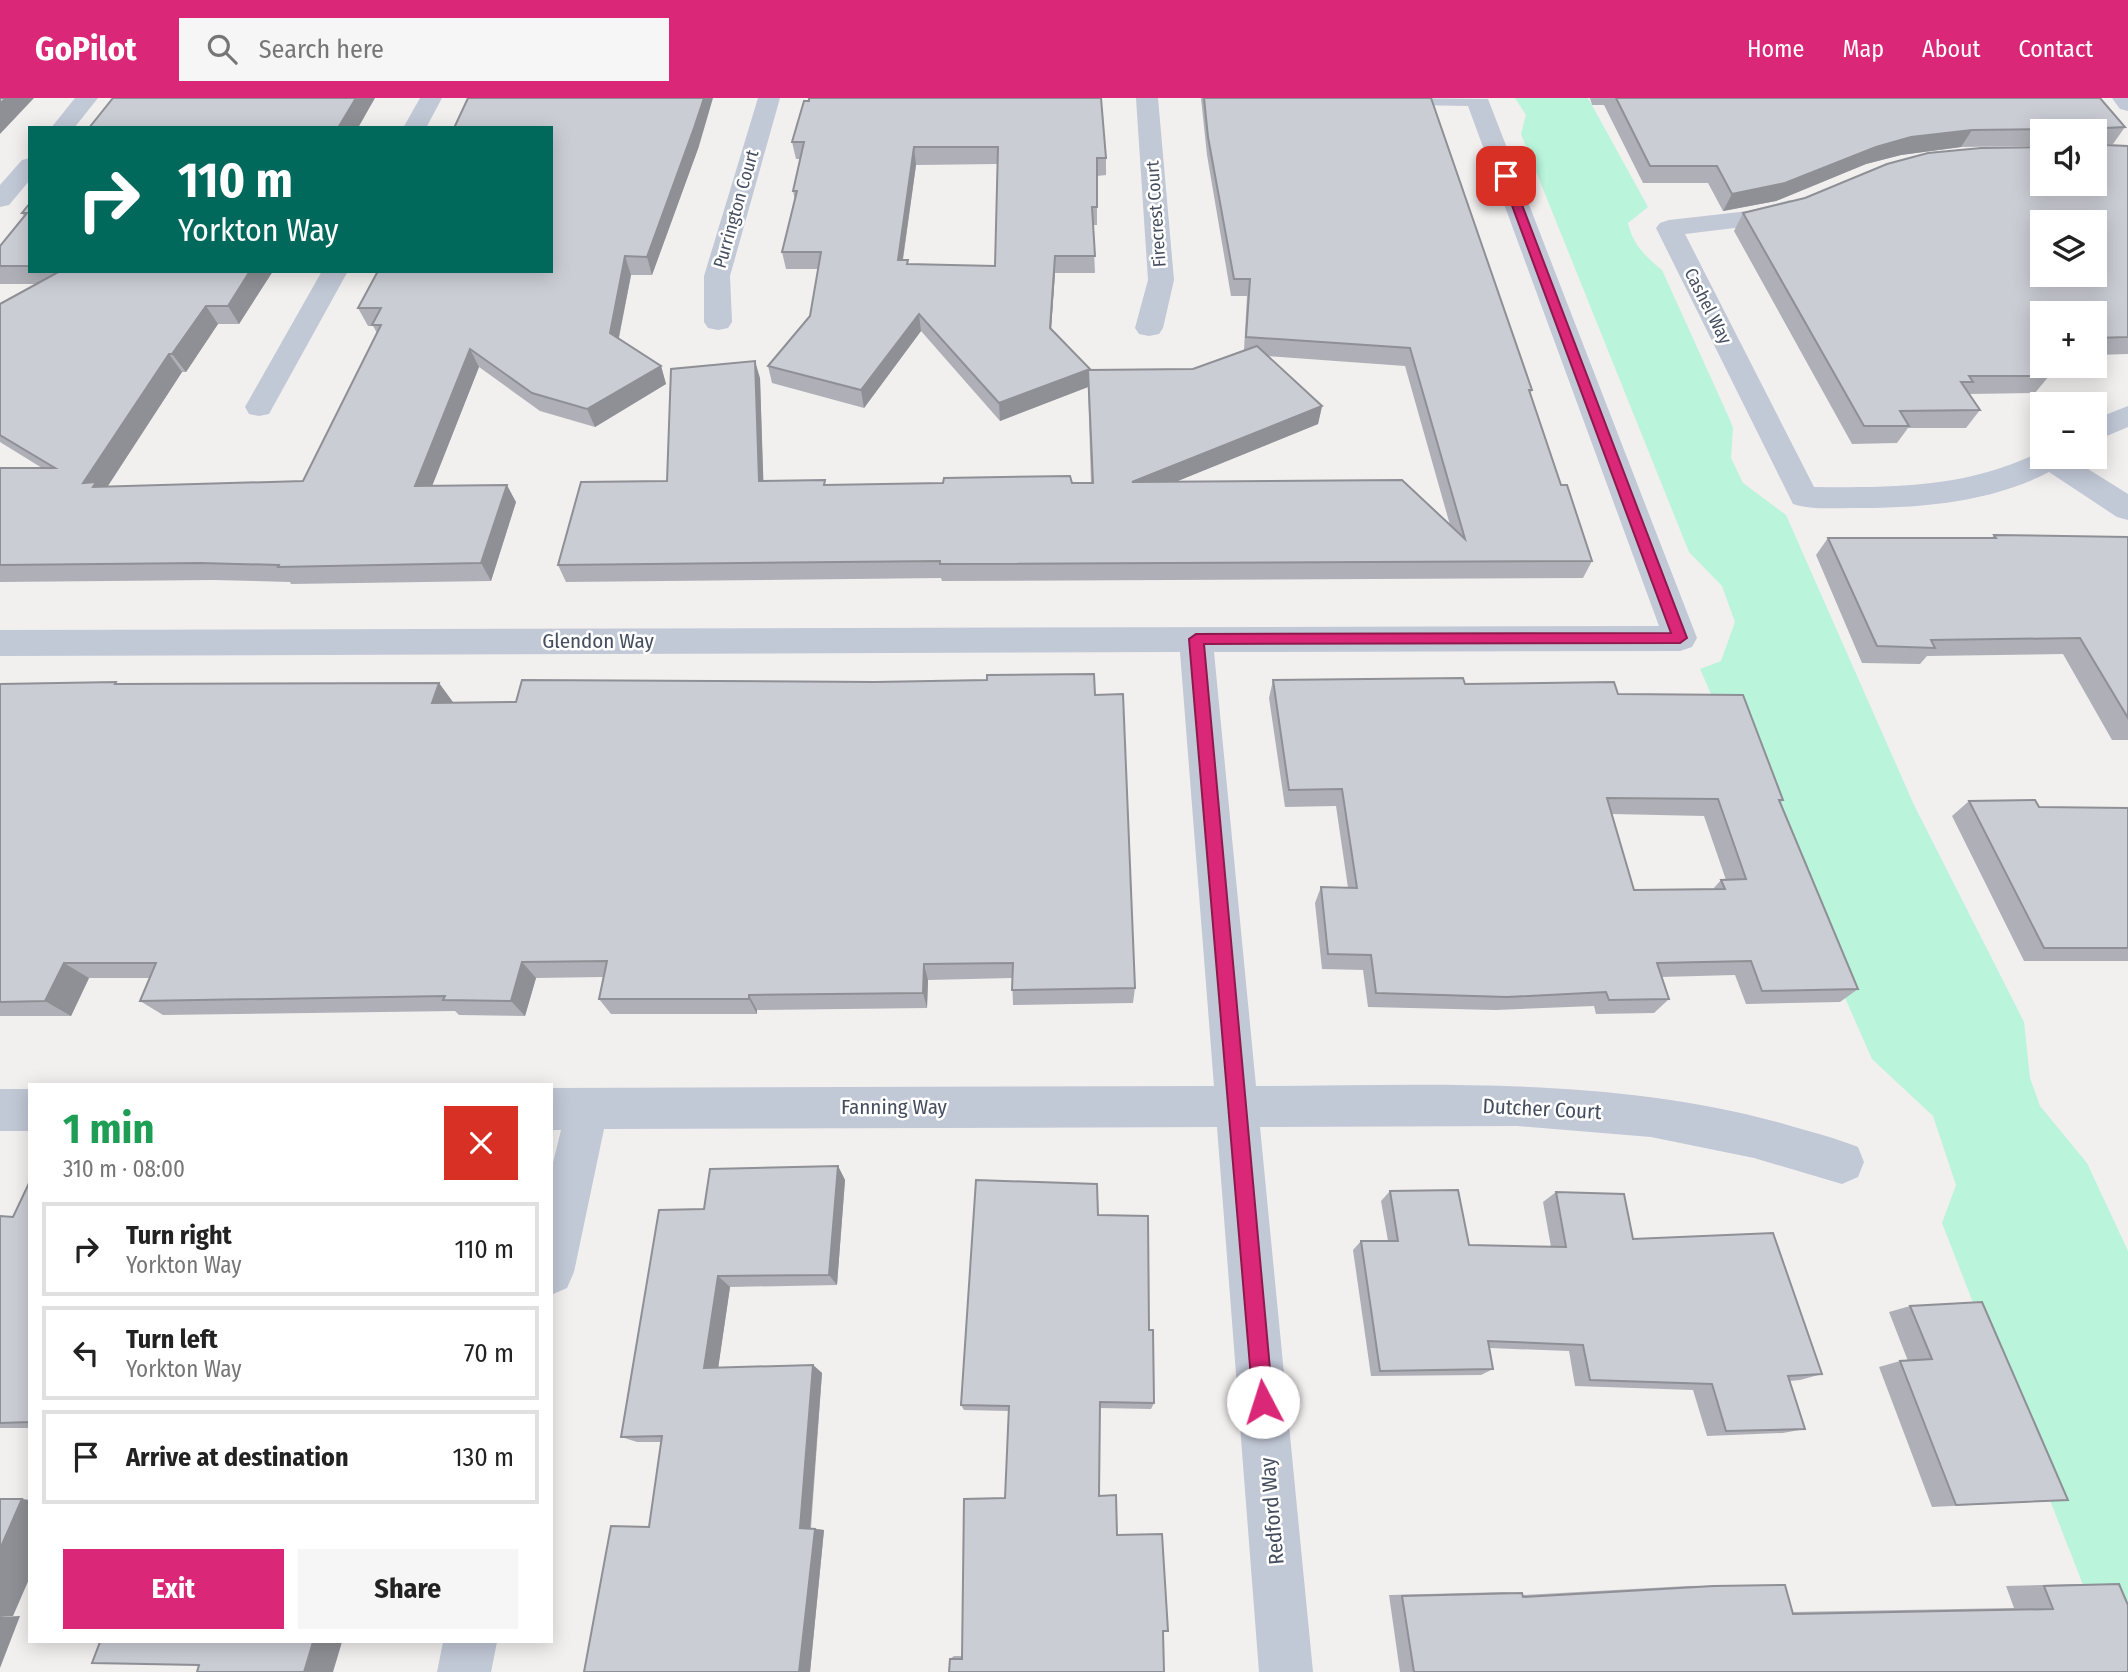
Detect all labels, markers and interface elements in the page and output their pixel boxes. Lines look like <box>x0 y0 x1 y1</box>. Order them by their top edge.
search box <box>179 18 669 81</box>
text: GoPilot <box>35 29 137 69</box>
icon: search <box>203 30 241 68</box>
text: Search here <box>259 34 384 65</box>
text: Home <box>1747 35 1804 63</box>
text: Map <box>1842 35 1884 63</box>
text: About <box>1922 35 1980 63</box>
text: Contact <box>2018 35 2093 63</box>
map controls <box>2030 119 2107 469</box>
button: sound <box>2030 119 2107 196</box>
pin <box>1476 146 1536 206</box>
street label: Purrington Court <box>709 147 763 271</box>
text: 110 m <box>178 151 293 210</box>
icon: right <box>63 154 154 245</box>
icon: arrive <box>1487 157 1525 195</box>
street label: Firecrest Court <box>1141 160 1171 268</box>
button: layers <box>2030 210 2107 287</box>
text: Yorkton Way <box>178 211 339 249</box>
street label: Cashel Way <box>1680 264 1736 348</box>
button: + <box>2030 301 2107 378</box>
button: − <box>2030 392 2107 469</box>
street label: Glendon Way <box>542 628 654 654</box>
street label: Dutcher Court <box>1482 1093 1602 1125</box>
street label: Fanning Way <box>841 1094 948 1120</box>
text: 1 min <box>63 1104 154 1154</box>
button: close <box>444 1106 518 1180</box>
text: 310 m · 08:00 <box>63 1155 185 1183</box>
text: Turn right <box>126 1220 232 1251</box>
icon: right <box>67 1230 105 1268</box>
text: 110 m <box>454 1234 514 1265</box>
text: Yorkton Way <box>126 1251 241 1279</box>
text: Turn left <box>126 1324 218 1355</box>
icon: left <box>67 1334 105 1372</box>
text: 70 m <box>464 1338 514 1369</box>
text: Yorkton Way <box>126 1355 241 1383</box>
position arrow <box>1226 1365 1300 1439</box>
icon: arrive <box>67 1438 105 1476</box>
text: Arrive at destination <box>126 1442 349 1473</box>
text: 130 m <box>452 1442 514 1473</box>
street label: Redford Way <box>1254 1456 1290 1566</box>
button: Exit <box>63 1549 284 1629</box>
button: Share <box>298 1549 518 1629</box>

